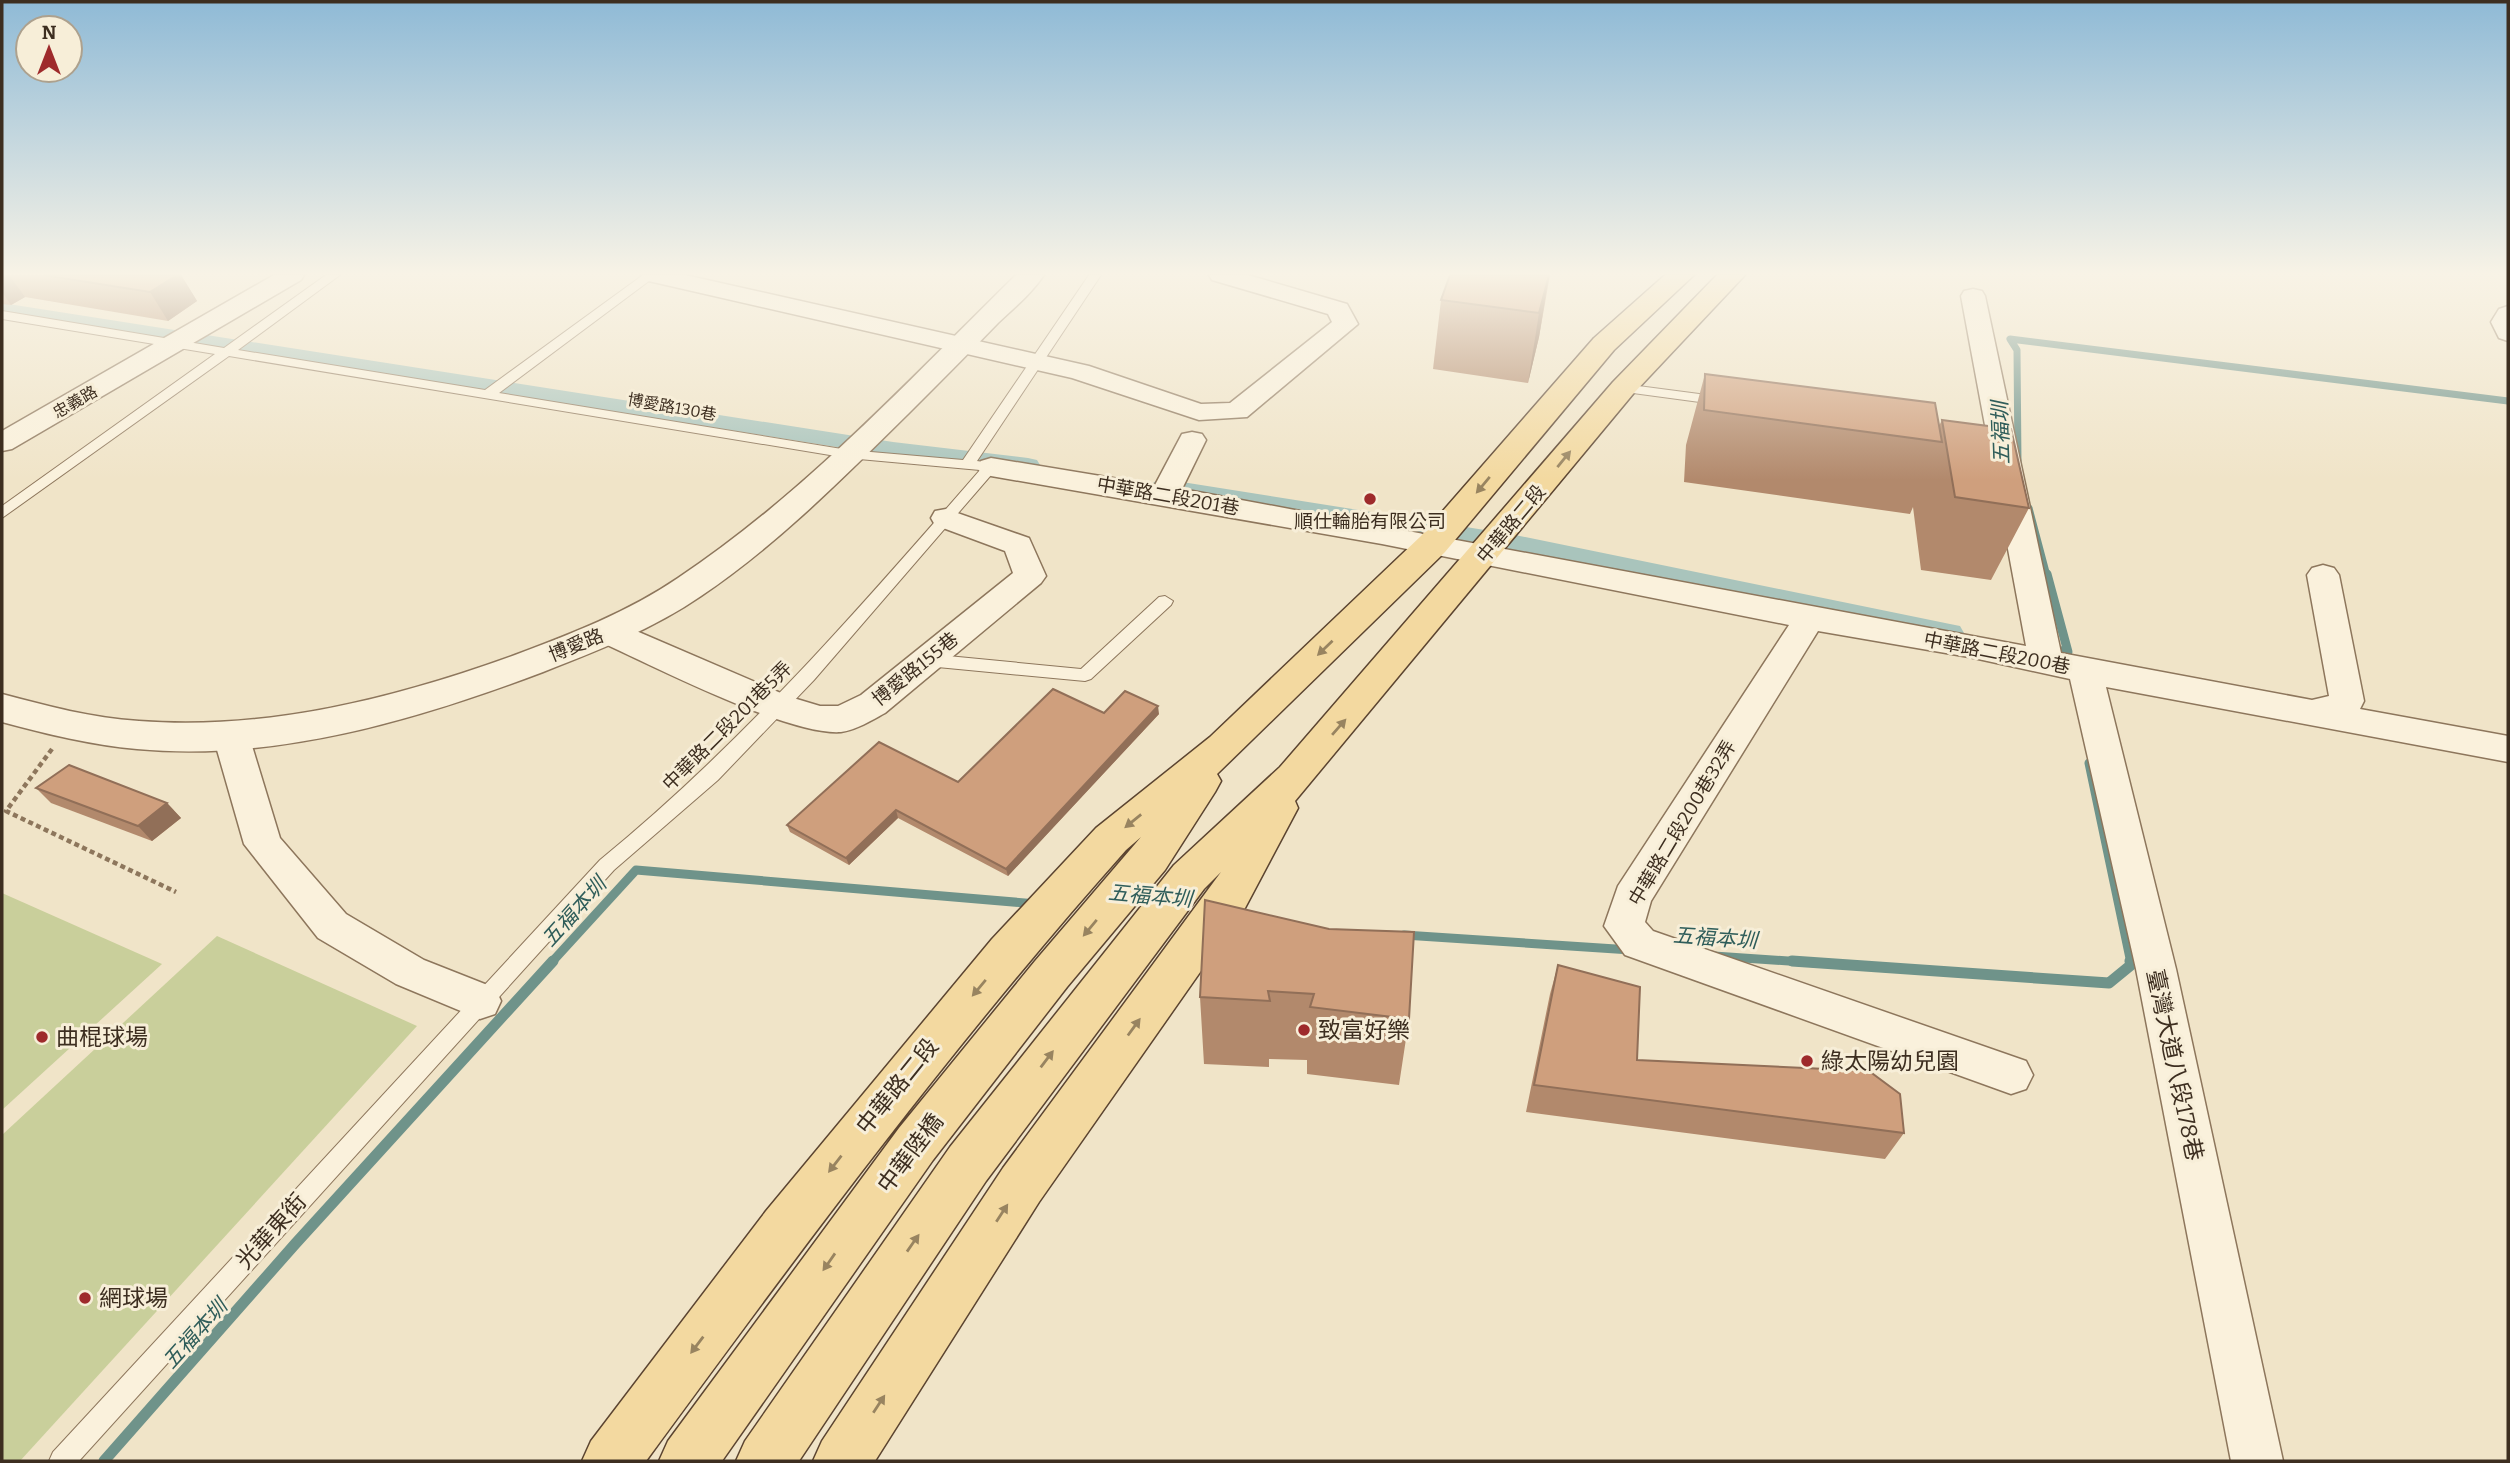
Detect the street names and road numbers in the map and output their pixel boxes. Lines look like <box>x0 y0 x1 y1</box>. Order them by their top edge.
street label: 忠義路 <box>49 382 101 422</box>
street label: 博愛路130巷 <box>626 390 718 424</box>
street label: 中華路二段201巷 <box>1095 472 1241 520</box>
street label: 中華路二段 <box>1472 480 1550 568</box>
street label: 博愛路 <box>545 624 607 666</box>
street label: 博愛路155巷 <box>867 627 963 711</box>
street label: 中華路二段200巷 <box>1922 628 2072 678</box>
street label: 中華路二段201巷5弄 <box>658 657 796 795</box>
street label: 中華路二段200巷32弄 <box>1624 736 1740 910</box>
street label: 臺灣大道八段178巷 <box>2141 967 2209 1163</box>
street label: 中華路二段 <box>850 1033 944 1139</box>
street label: 中華陸橋 <box>871 1108 949 1198</box>
street label: 光華東街 <box>230 1187 312 1275</box>

